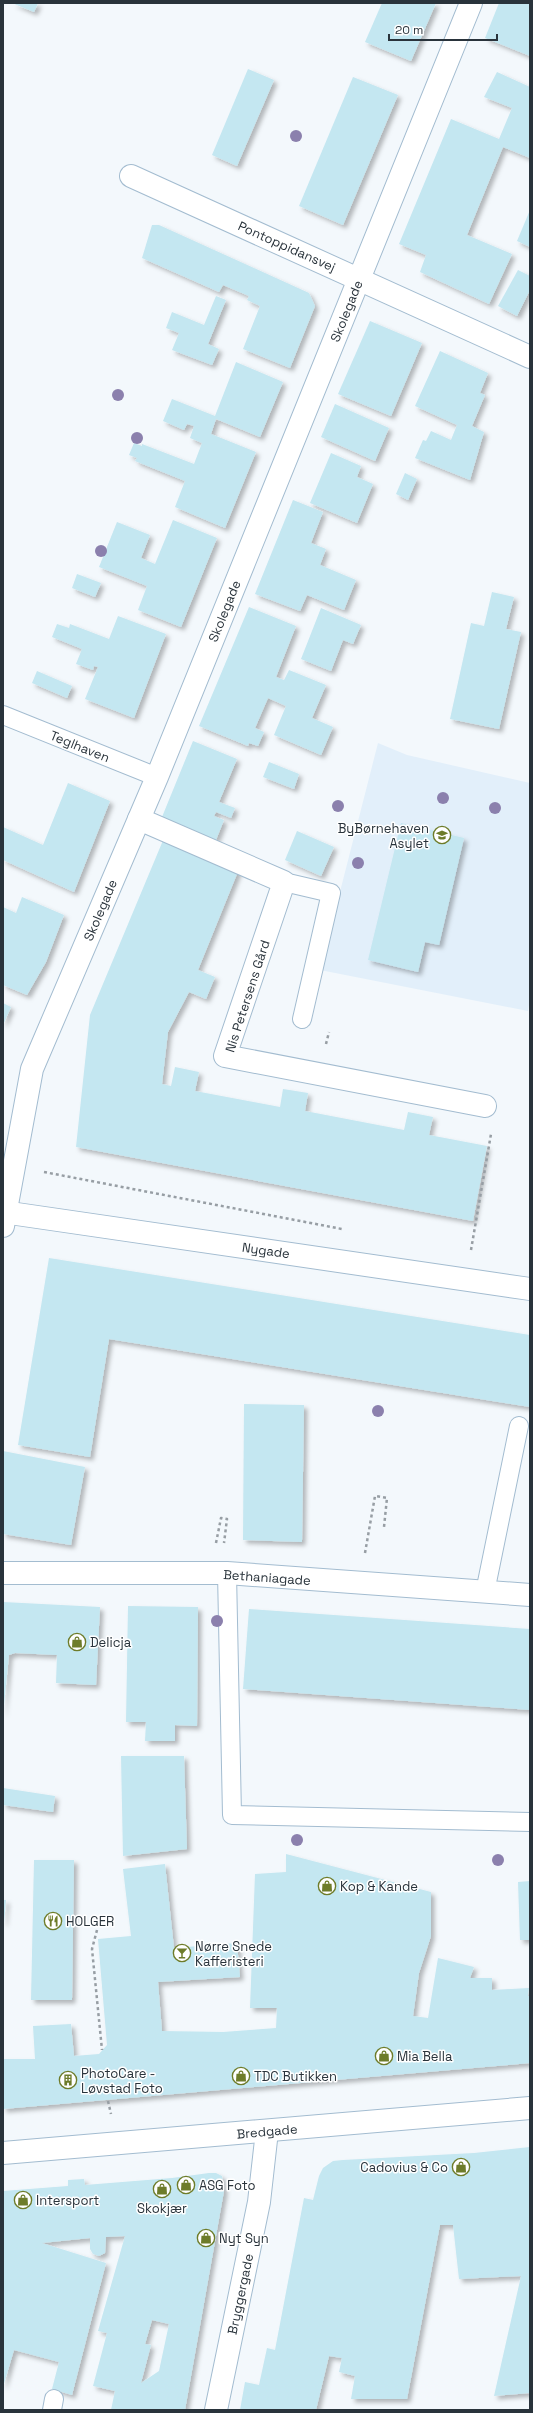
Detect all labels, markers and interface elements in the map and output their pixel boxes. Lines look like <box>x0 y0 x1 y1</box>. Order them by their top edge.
scale bar <box>389 16 497 42</box>
text: 20 m <box>395 22 423 38</box>
street label: Pontoppidansvej <box>235 217 338 276</box>
street label: Skolegade <box>326 278 367 345</box>
street label: Skolegade <box>204 578 245 645</box>
street label: Teglhaven <box>47 727 112 766</box>
place label: ByBørnehaven Asylet <box>338 820 429 852</box>
school or university icon: ByBørnehaven Asylet <box>432 825 452 845</box>
street label: Skolegade <box>80 877 121 944</box>
street label: Nis Petersens Gård <box>221 938 274 1054</box>
street label: Nygade <box>241 1239 291 1262</box>
street label: Bethaniagade <box>223 1566 311 1589</box>
shop icon: Delicja <box>67 1632 87 1652</box>
place label: Delicja <box>90 1634 132 1651</box>
shop icon: Kop & Kande <box>317 1876 337 1896</box>
place label: Kop & Kande <box>340 1878 418 1895</box>
restaurant icon: HOLGER <box>43 1911 63 1931</box>
place label: HOLGER <box>66 1913 114 1930</box>
place label: Nørre Snede Kafferisteri <box>195 1938 272 1970</box>
bar icon: Nørre Snede Kafferisteri <box>172 1943 192 1963</box>
shop icon: Mia Bella <box>374 2046 394 2066</box>
place label: Mia Bella <box>397 2048 453 2065</box>
place label: PhotoCare - Løvstad Foto <box>81 2065 163 2097</box>
shop icon: TDC Butikken <box>231 2066 251 2086</box>
place label: TDC Butikken <box>254 2068 337 2085</box>
building icon: PhotoCare - Løvstad Foto <box>58 2070 78 2090</box>
street label: Bredgade <box>236 2120 298 2143</box>
shop icon: Cadovius & Co <box>451 2157 471 2177</box>
place label: Cadovius & Co <box>360 2159 448 2176</box>
shop icon: ASG Foto <box>176 2175 196 2195</box>
place label: ASG Foto <box>199 2177 256 2194</box>
shop icon: Skokjær <box>152 2179 172 2199</box>
shop icon: Intersport <box>13 2190 33 2210</box>
place label: Intersport <box>36 2192 99 2209</box>
place label: Skokjær <box>137 2200 187 2217</box>
shop icon: Nyt Syn <box>196 2228 216 2248</box>
place label: Nyt Syn <box>219 2230 269 2247</box>
street label: Bryggergade <box>224 2252 257 2336</box>

